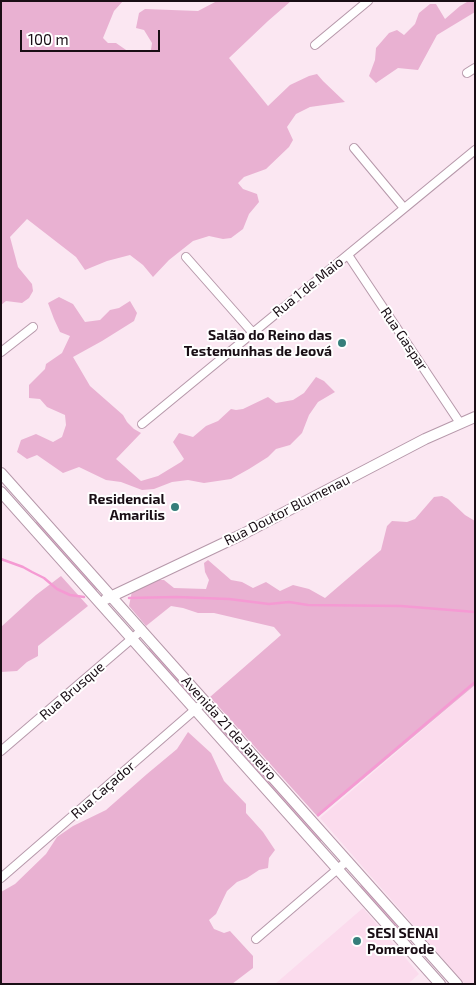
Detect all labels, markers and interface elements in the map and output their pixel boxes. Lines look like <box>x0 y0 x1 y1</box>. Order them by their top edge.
scale bar <box>22 20 162 52</box>
text: 100 m <box>28 30 69 48</box>
street label: Rua 1 de Maio <box>269 253 347 321</box>
street label: Rua Gaspar <box>377 304 431 374</box>
place label: Salão do Reino das Testemunhas de Jeová <box>184 327 332 360</box>
marker: Salão do Reino das Testemunhas de Jeová <box>336 337 348 349</box>
street label: Rua Doutor Blumenau <box>221 471 353 549</box>
place label: Residencial Amarilis <box>89 491 165 524</box>
marker: Residencial Amarilis <box>169 501 181 513</box>
street label: Rua Brusque <box>36 658 108 724</box>
street label: Avenida 21 de Janeiro <box>178 673 280 783</box>
street label: Rua Caçador <box>68 758 138 822</box>
place label: SESI SENAI Pomerode <box>367 925 438 958</box>
marker: SESI SENAI Pomerode <box>351 935 363 947</box>

